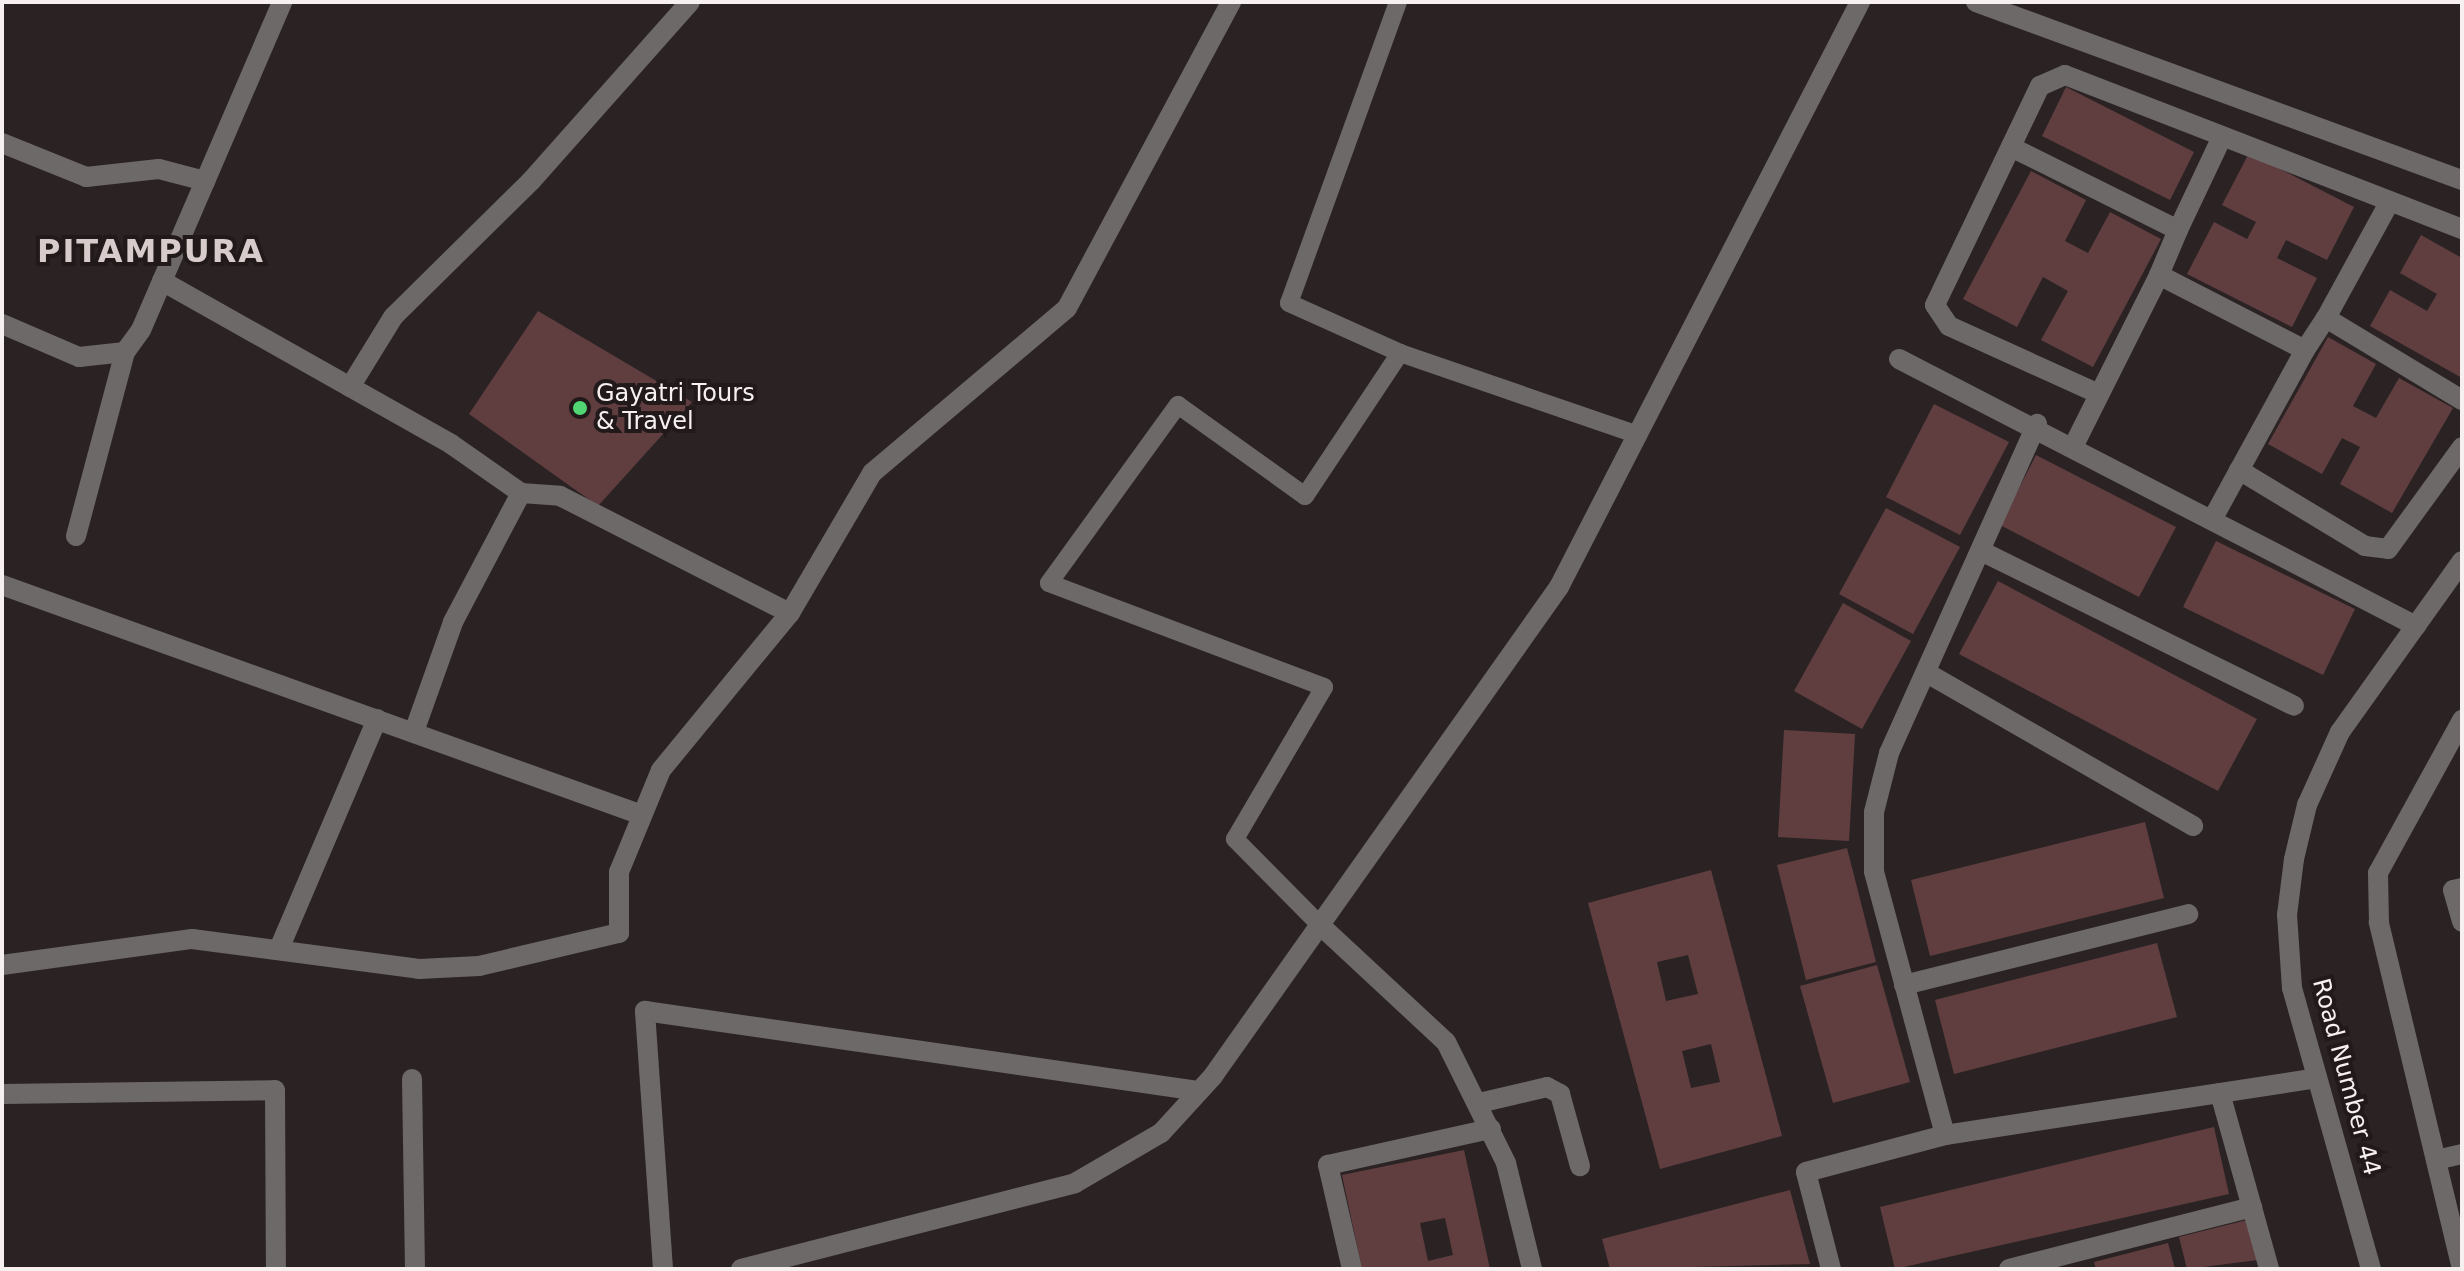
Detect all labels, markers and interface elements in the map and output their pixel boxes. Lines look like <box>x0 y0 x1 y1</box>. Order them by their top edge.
district label: PITAMPURA <box>37 232 265 270</box>
place label: Gayatri Tours & Travel <box>596 380 755 436</box>
marker: Gayatri Tours & Travel <box>571 399 589 417</box>
street label: Road Number 44 <box>2306 976 2386 1178</box>

